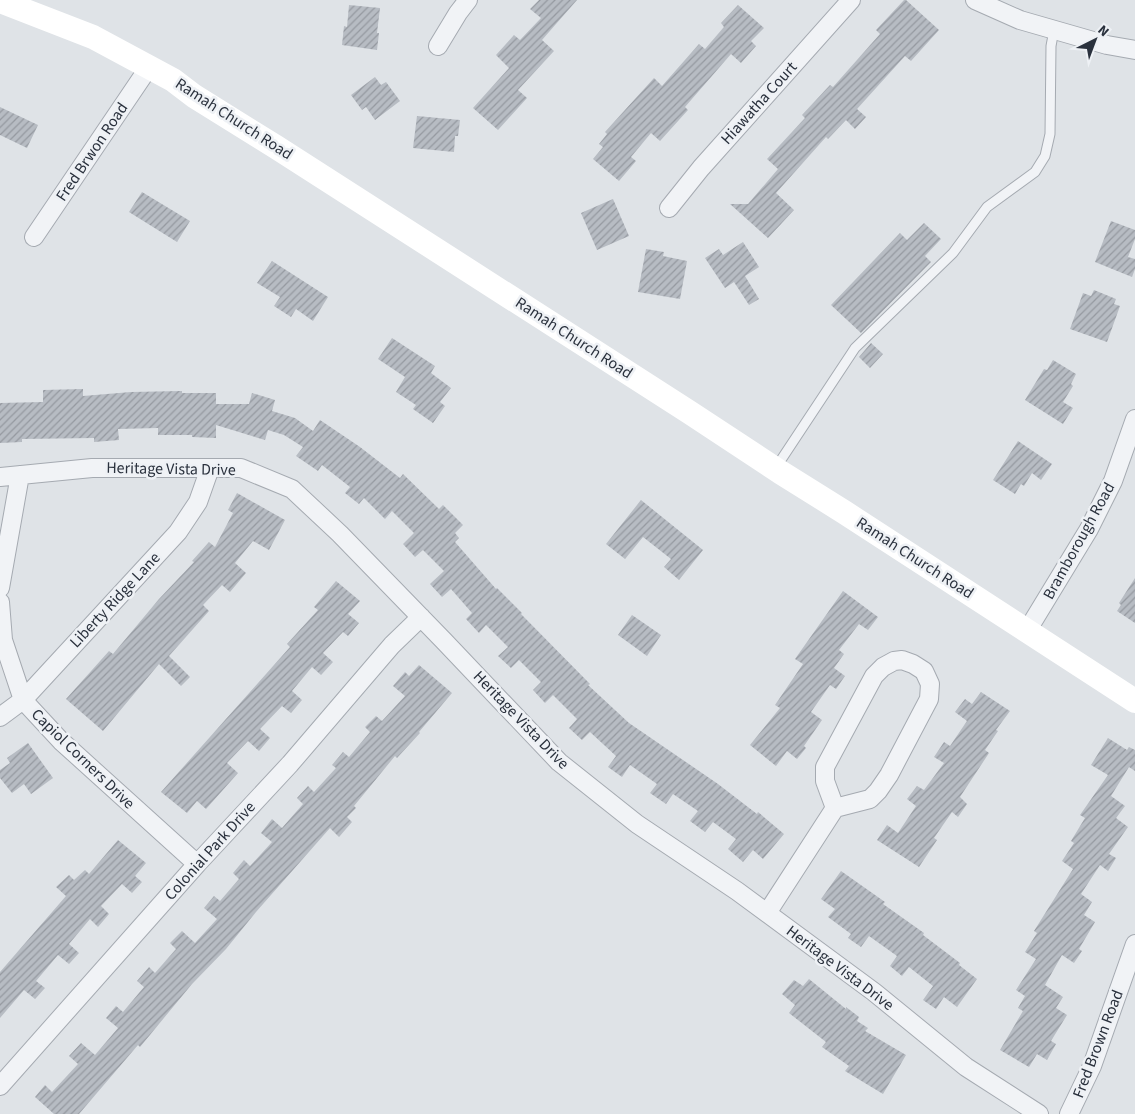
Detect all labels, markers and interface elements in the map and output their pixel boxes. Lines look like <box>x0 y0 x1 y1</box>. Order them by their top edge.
north arrow <box>1070 15 1120 65</box>
text: N <box>1093 21 1113 42</box>
street label: Hiawatha Court <box>716 56 803 149</box>
street label: Ramah Church Road <box>171 73 297 165</box>
street label: Fred Brwon Road <box>51 98 133 206</box>
street label: Ramah Church Road <box>511 292 637 384</box>
street label: Heritage Vista Drive <box>106 457 236 481</box>
street label: Bramborough Road <box>1038 479 1120 603</box>
street label: Ramah Church Road <box>852 512 978 604</box>
street label: Liberty Ridge Lane <box>65 547 165 653</box>
street label: Heritage Vista Drive <box>468 666 574 774</box>
street label: Capiol Corners Drive <box>26 704 140 814</box>
street label: Colonial Park Drive <box>160 797 260 905</box>
street label: Heritage Vista Drive <box>782 920 898 1016</box>
street label: Fred Brown Road <box>1067 987 1129 1101</box>

